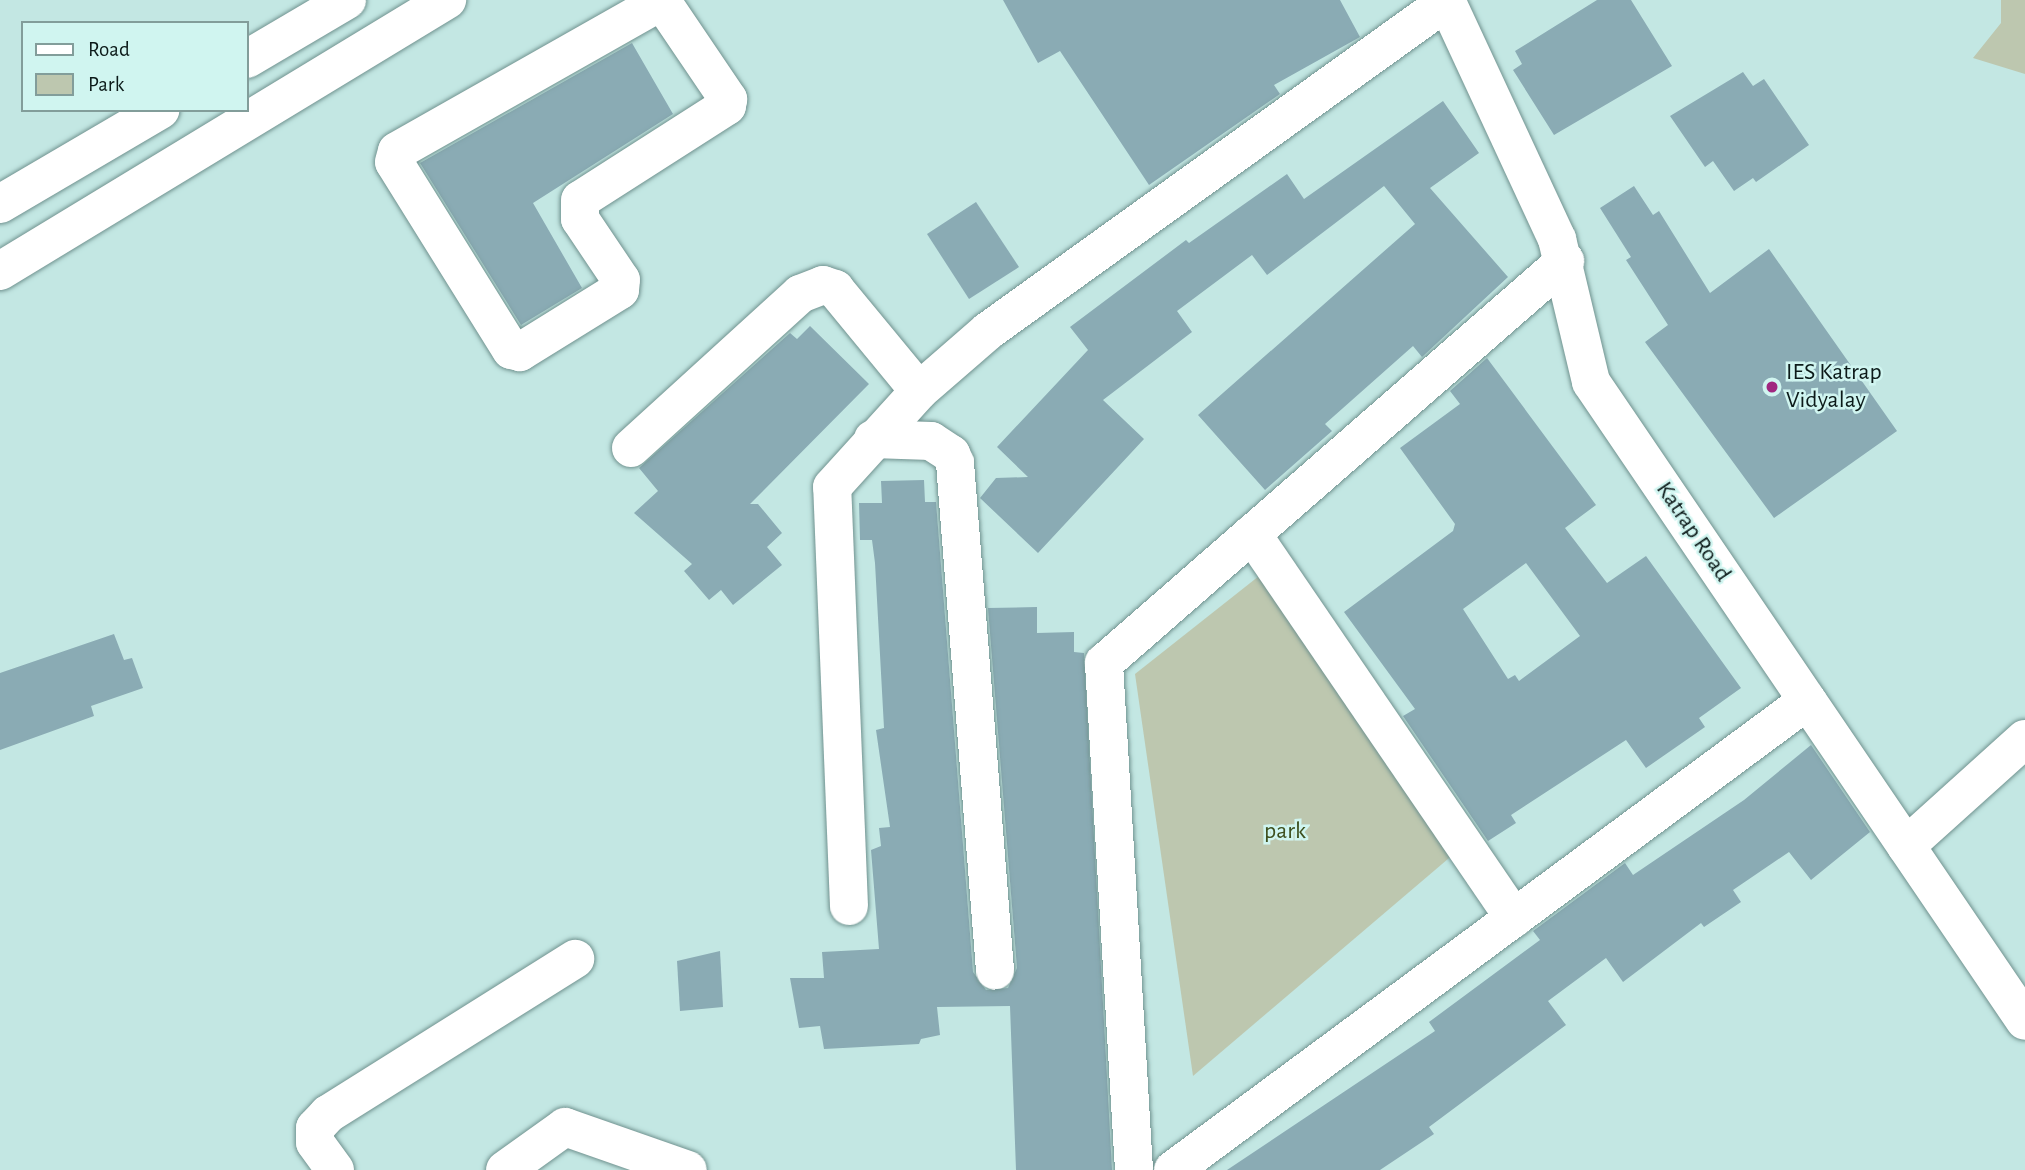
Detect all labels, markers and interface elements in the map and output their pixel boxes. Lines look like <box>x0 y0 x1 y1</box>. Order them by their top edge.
legend <box>21 21 248 112</box>
text: Road <box>88 39 130 60</box>
text: Park <box>88 74 124 95</box>
place label: IES Katrap Vidyalay <box>1786 359 1882 415</box>
marker: IES Katrap Vidyalay <box>1764 379 1780 395</box>
street label: Katrap Road <box>1649 477 1737 587</box>
park label: park <box>1264 818 1306 846</box>

